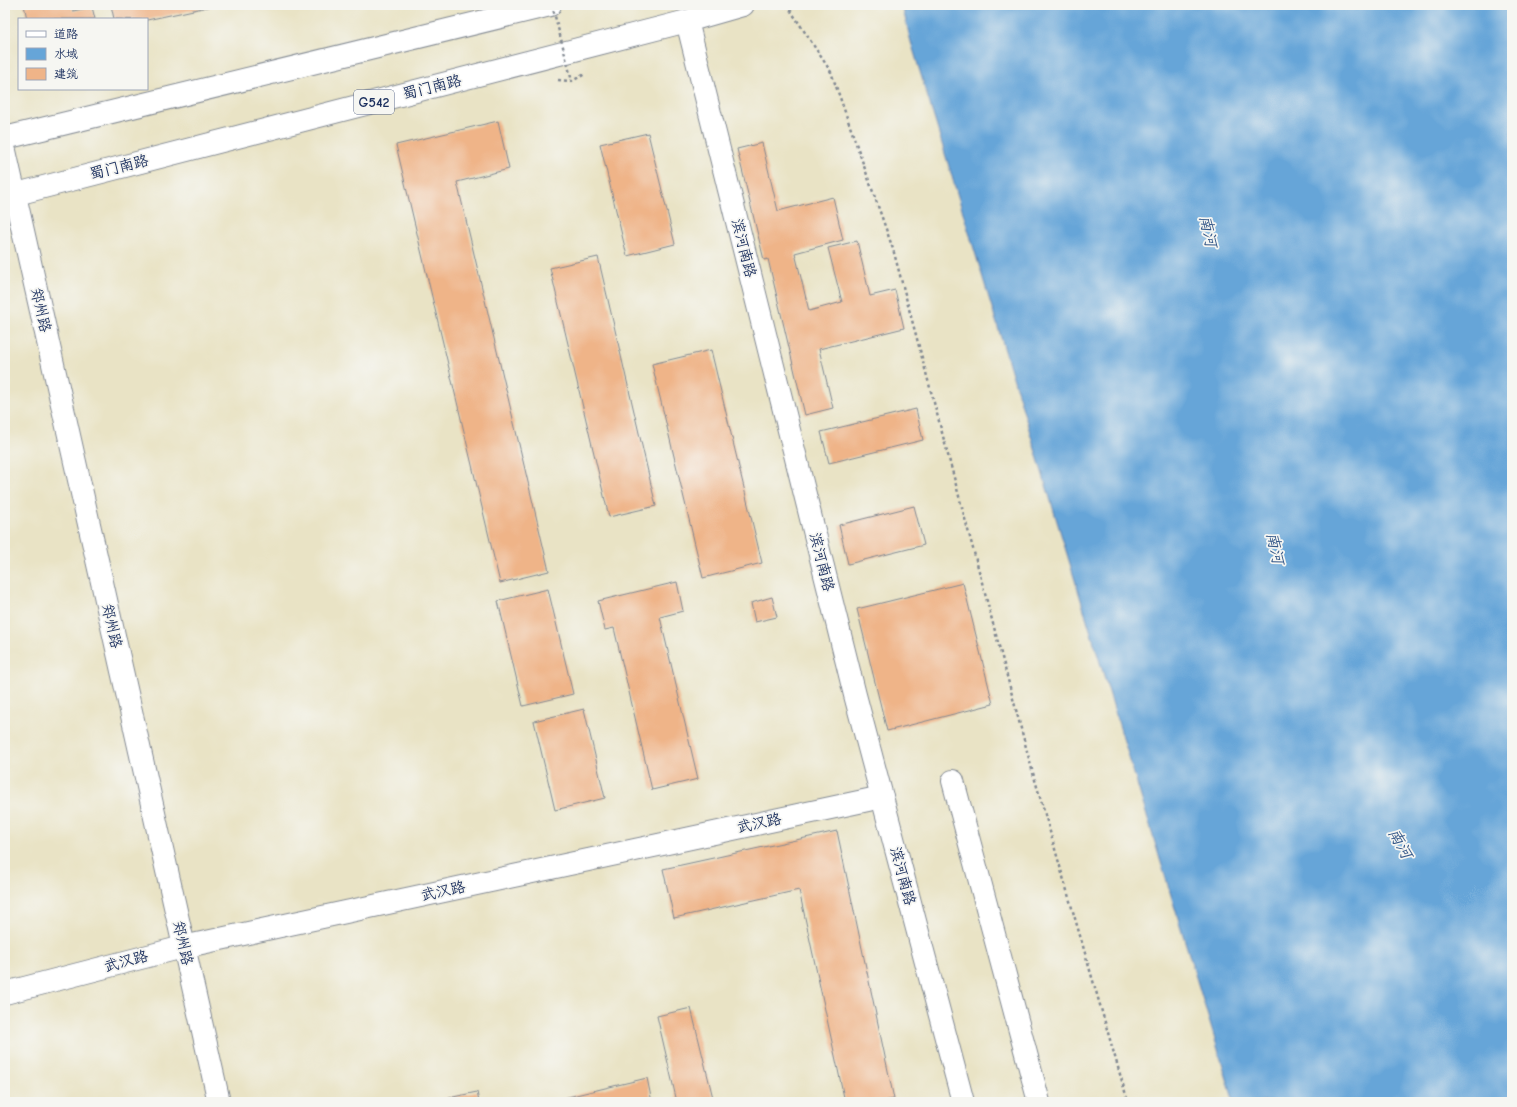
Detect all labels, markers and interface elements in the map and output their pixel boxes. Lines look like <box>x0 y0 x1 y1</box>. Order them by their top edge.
legend <box>18 18 148 90</box>
text: 道路 <box>54 27 78 41</box>
text: 水域 <box>54 47 78 61</box>
text: 建筑 <box>54 67 78 81</box>
street label: 蜀门南路 <box>401 71 463 103</box>
road number: G542 <box>354 90 394 114</box>
street label: 蜀门南路 <box>88 151 150 183</box>
water label: 南河 <box>1196 214 1221 252</box>
street label: 滨河南路 <box>728 217 760 279</box>
street label: 郑州路 <box>27 286 55 334</box>
street label: 滨河南路 <box>806 531 838 593</box>
water label: 南河 <box>1263 531 1288 569</box>
street label: 郑州路 <box>98 602 126 650</box>
street label: 武汉路 <box>735 810 783 836</box>
water label: 南河 <box>1384 825 1417 864</box>
street label: 滨河南路 <box>887 845 919 907</box>
street label: 武汉路 <box>419 878 467 904</box>
street label: 郑州路 <box>169 919 197 967</box>
street label: 武汉路 <box>102 946 150 976</box>

